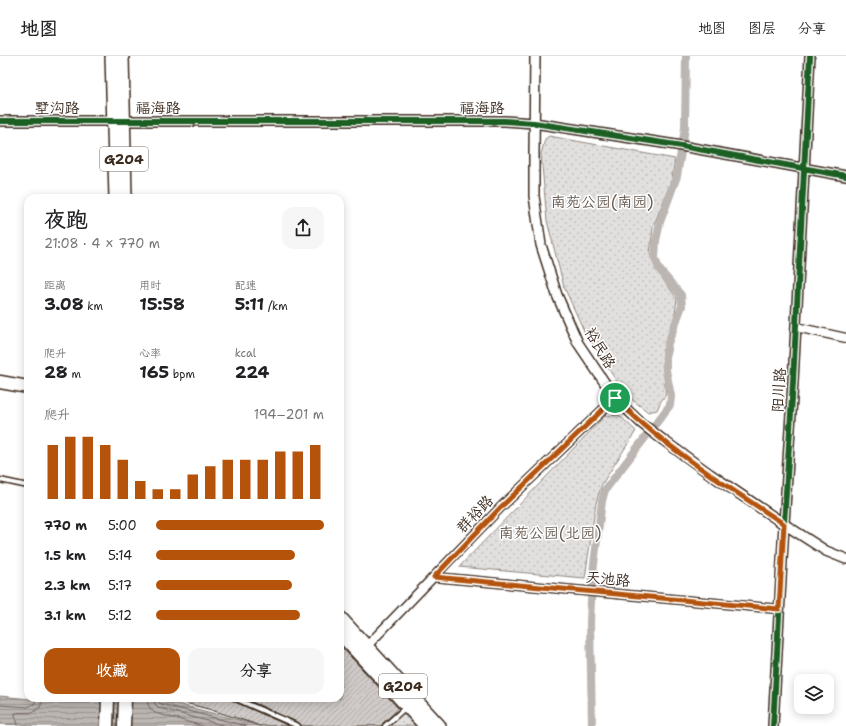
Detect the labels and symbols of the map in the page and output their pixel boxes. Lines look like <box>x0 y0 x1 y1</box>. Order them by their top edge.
street label: 墅沟路 <box>34 98 80 118</box>
street label: 福海路 <box>135 98 181 118</box>
street label: 福海路 <box>459 98 505 118</box>
road number: G204 <box>100 147 148 171</box>
park label: 南苑公园(南园) <box>551 192 653 212</box>
street label: 裕民路 <box>580 324 620 372</box>
street label: 阳川路 <box>768 367 790 413</box>
pin <box>598 381 632 415</box>
street label: 群裕路 <box>452 491 498 537</box>
park label: 南苑公园(北园) <box>499 523 601 543</box>
street label: 天池路 <box>585 567 631 591</box>
road number: G204 <box>379 674 427 698</box>

